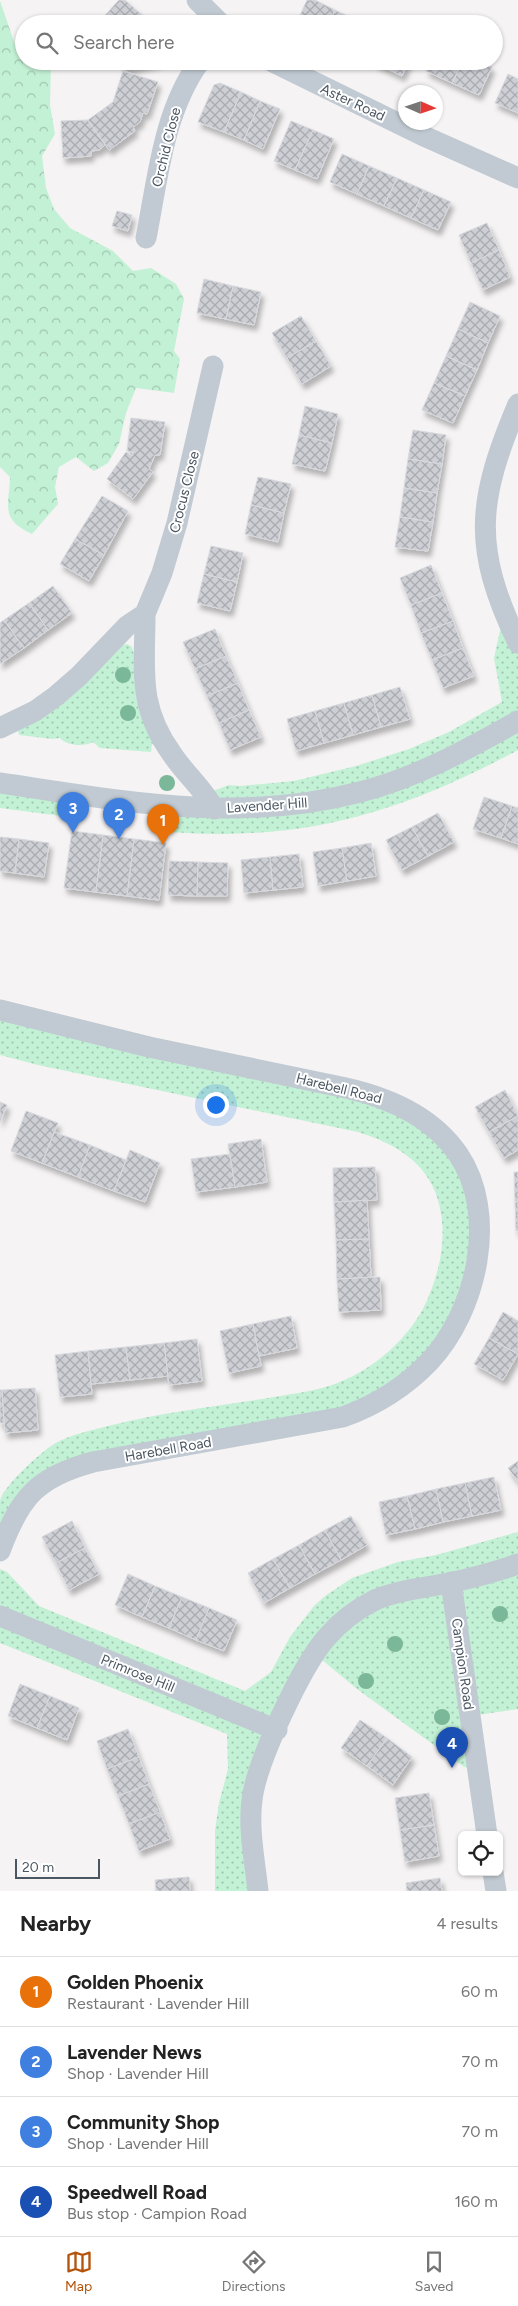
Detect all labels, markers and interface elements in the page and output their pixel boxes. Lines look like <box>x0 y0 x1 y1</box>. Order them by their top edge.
search box <box>15 15 503 70</box>
icon: search <box>33 29 61 57</box>
text: Search here <box>73 31 175 54</box>
street label: Aster Road <box>318 80 388 125</box>
north arrow <box>398 85 443 130</box>
street label: Orchid Close <box>148 105 185 189</box>
street label: Crocus Close <box>166 449 203 535</box>
pin: 3 <box>57 792 89 833</box>
street label: Lavender Hill <box>226 794 308 817</box>
pin: 2 <box>103 798 135 839</box>
pin: 1 <box>147 804 179 845</box>
street label: Harebell Road <box>294 1070 383 1107</box>
your location <box>203 1092 229 1118</box>
street label: Harebell Road <box>123 1434 213 1465</box>
street label: Campion Road <box>448 1617 477 1711</box>
street label: Primrose Hill <box>98 1651 177 1696</box>
pin: 4 <box>436 1727 468 1768</box>
map controls <box>458 1831 503 1876</box>
button: locate <box>458 1831 503 1876</box>
scale bar <box>15 1856 100 1879</box>
text: 20 m <box>22 1859 54 1876</box>
text: Nearby <box>20 1911 91 1936</box>
text: 4 results <box>437 1914 498 1933</box>
text: Golden Phoenix <box>67 1971 204 1994</box>
text: 1 <box>33 1982 39 2001</box>
text: 60 m <box>461 1982 498 2001</box>
text: Restaurant · Lavender Hill <box>67 1994 249 2013</box>
text: Lavender News <box>67 2041 202 2064</box>
text: 2 <box>31 2052 41 2071</box>
text: 70 m <box>462 2052 498 2071</box>
text: Shop · Lavender Hill <box>67 2064 209 2083</box>
text: Community Shop <box>67 2111 219 2134</box>
text: 3 <box>32 2122 40 2141</box>
text: 70 m <box>462 2122 498 2141</box>
text: Shop · Lavender Hill <box>67 2134 209 2153</box>
text: Speedwell Road <box>67 2181 207 2204</box>
text: 4 <box>31 2192 41 2211</box>
text: 160 m <box>455 2192 498 2211</box>
text: Bus stop · Campion Road <box>67 2204 247 2223</box>
tab: Map <box>65 2248 93 2295</box>
tab: Directions <box>222 2248 286 2295</box>
tab: Saved <box>415 2248 453 2295</box>

